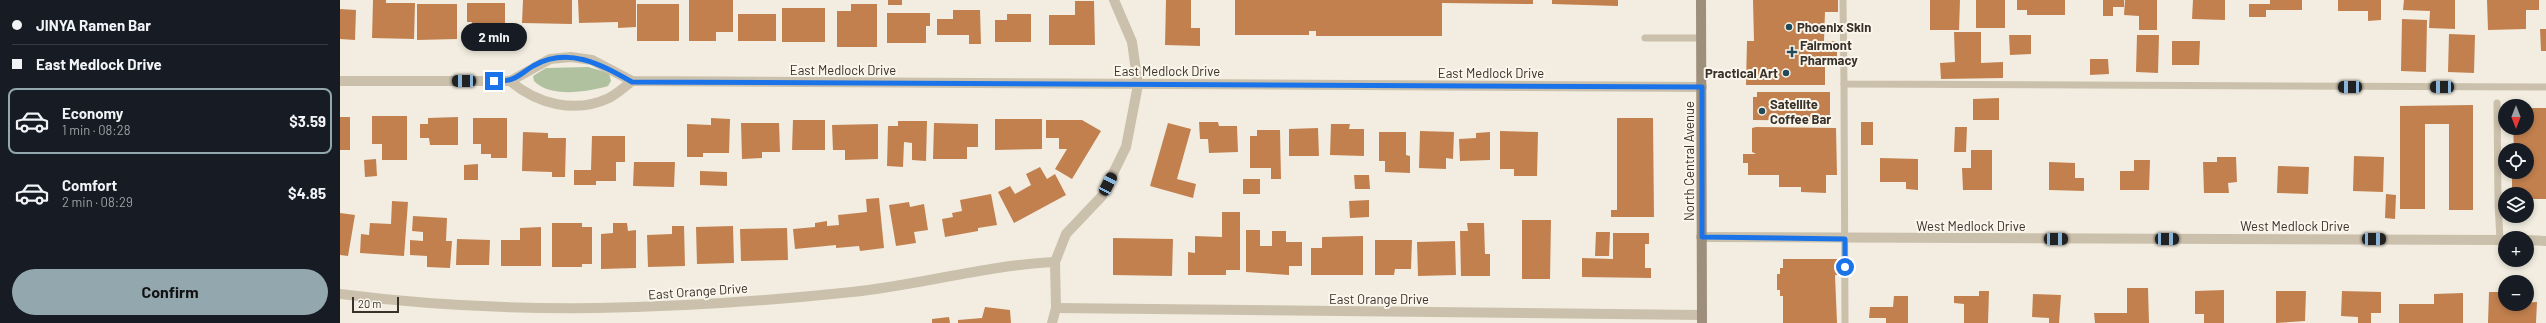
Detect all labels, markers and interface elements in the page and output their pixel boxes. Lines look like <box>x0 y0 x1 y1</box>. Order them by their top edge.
text: JINYA Ramen Bar <box>36 16 151 34</box>
place label: Phoenix Skin <box>1797 19 1871 35</box>
marker: Phoenix Skin <box>1784 22 1794 32</box>
callout: 2 min <box>461 23 527 51</box>
text: 2 min <box>478 29 510 45</box>
place label: Fairmont Pharmacy <box>1800 37 1858 68</box>
marker: Fairmont Pharmacy <box>1787 47 1797 57</box>
text: East Medlock Drive <box>36 55 162 73</box>
street label: East Medlock Drive <box>790 62 896 78</box>
street label: East Medlock Drive <box>1114 63 1220 79</box>
street label: East Medlock Drive <box>1438 65 1544 81</box>
place label: Practical Art <box>1705 65 1778 81</box>
marker: Practical Art <box>1781 68 1791 78</box>
route end <box>485 72 503 90</box>
car <box>452 75 476 87</box>
car <box>2338 81 2362 93</box>
car <box>2430 81 2454 93</box>
place label: Satellite Coffee Bar <box>1770 96 1831 127</box>
north arrow <box>2498 99 2534 135</box>
map controls <box>2498 99 2534 311</box>
street label: North Central Avenue <box>1681 101 1697 221</box>
icon: car <box>14 103 50 139</box>
text: Economy <box>62 104 123 122</box>
marker: Satellite Coffee Bar <box>1757 106 1767 116</box>
text: $3.59 <box>289 112 326 130</box>
text: 1 min · 08:28 <box>62 122 130 138</box>
button: locate <box>2498 143 2534 179</box>
car <box>1097 171 1119 197</box>
icon: car <box>14 175 50 211</box>
text: Comfort <box>62 176 117 194</box>
text: $4.85 <box>288 184 326 202</box>
button: layers <box>2498 187 2534 223</box>
text: 2 min · 08:29 <box>62 194 133 210</box>
street label: West Medlock Drive <box>1916 218 2026 234</box>
street label: West Medlock Drive <box>2240 218 2350 234</box>
button: + <box>2498 231 2534 267</box>
car <box>2044 233 2068 245</box>
car <box>2155 233 2179 245</box>
car <box>2362 233 2386 245</box>
route start <box>1836 258 1854 276</box>
button: Confirm <box>12 269 328 315</box>
button: − <box>2498 275 2534 311</box>
street label: East Orange Drive <box>648 280 748 302</box>
street label: East Orange Drive <box>1329 291 1429 307</box>
scale bar <box>352 295 399 314</box>
text: 20 m <box>358 297 381 310</box>

